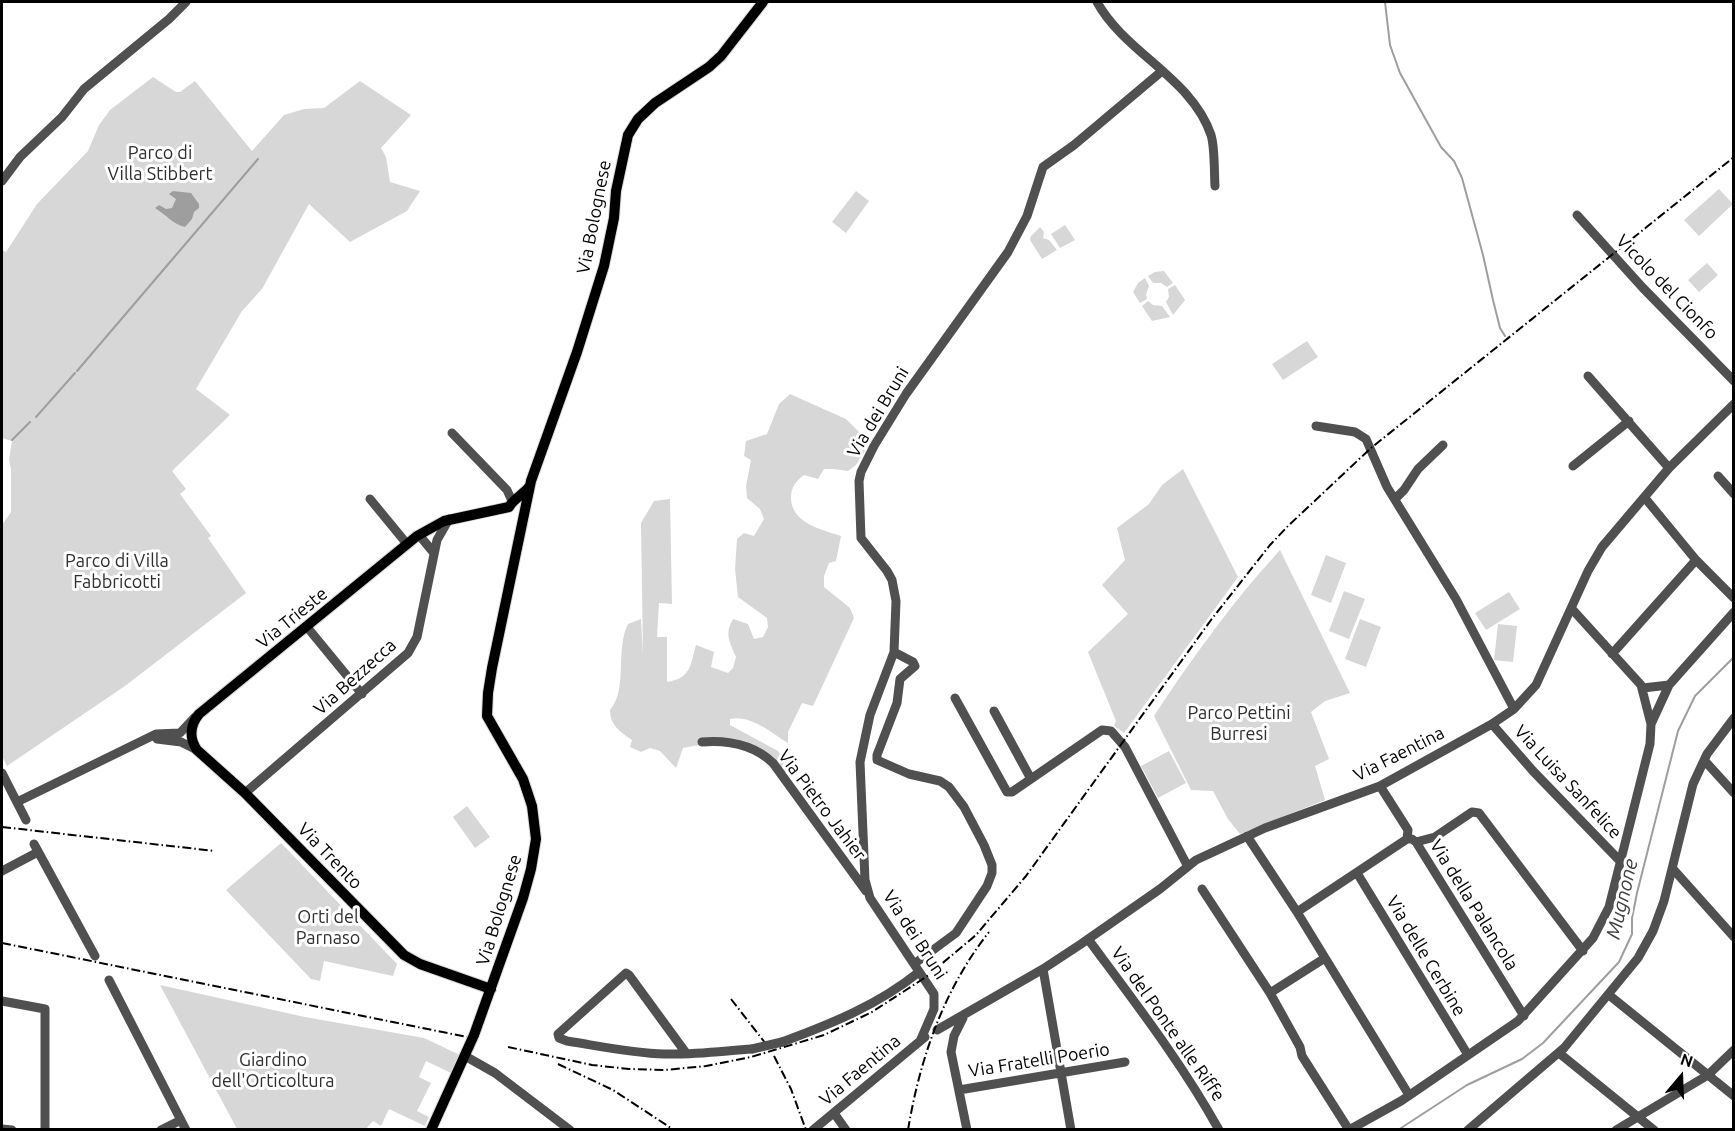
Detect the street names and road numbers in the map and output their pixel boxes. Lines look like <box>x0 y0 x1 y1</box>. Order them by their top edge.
street label: Via Bolognese <box>572 158 616 276</box>
street label: Vicolo del Cionfo <box>1611 230 1723 344</box>
street label: Via dei Bruni <box>843 363 913 461</box>
street label: Via Trieste <box>252 583 332 653</box>
street label: Via Bezzecca <box>309 634 401 720</box>
street label: Via Luisa Sanfelice <box>1510 721 1626 843</box>
street label: Via Faentina <box>1350 722 1448 786</box>
street label: Via Pietro Jahier <box>773 745 871 865</box>
street label: Via Trento <box>293 818 367 894</box>
street label: Via della Palancola <box>1425 836 1523 974</box>
street label: Via Bolognese <box>472 852 526 968</box>
street label: Via dei Bruni <box>878 886 952 984</box>
street label: Via delle Cerbine <box>1382 892 1470 1020</box>
street label: Via del Ponte alle Riffe <box>1107 943 1229 1105</box>
street label: Via Faentina <box>815 1030 905 1110</box>
street label: Via Fratelli Poerio <box>967 1038 1111 1082</box>

